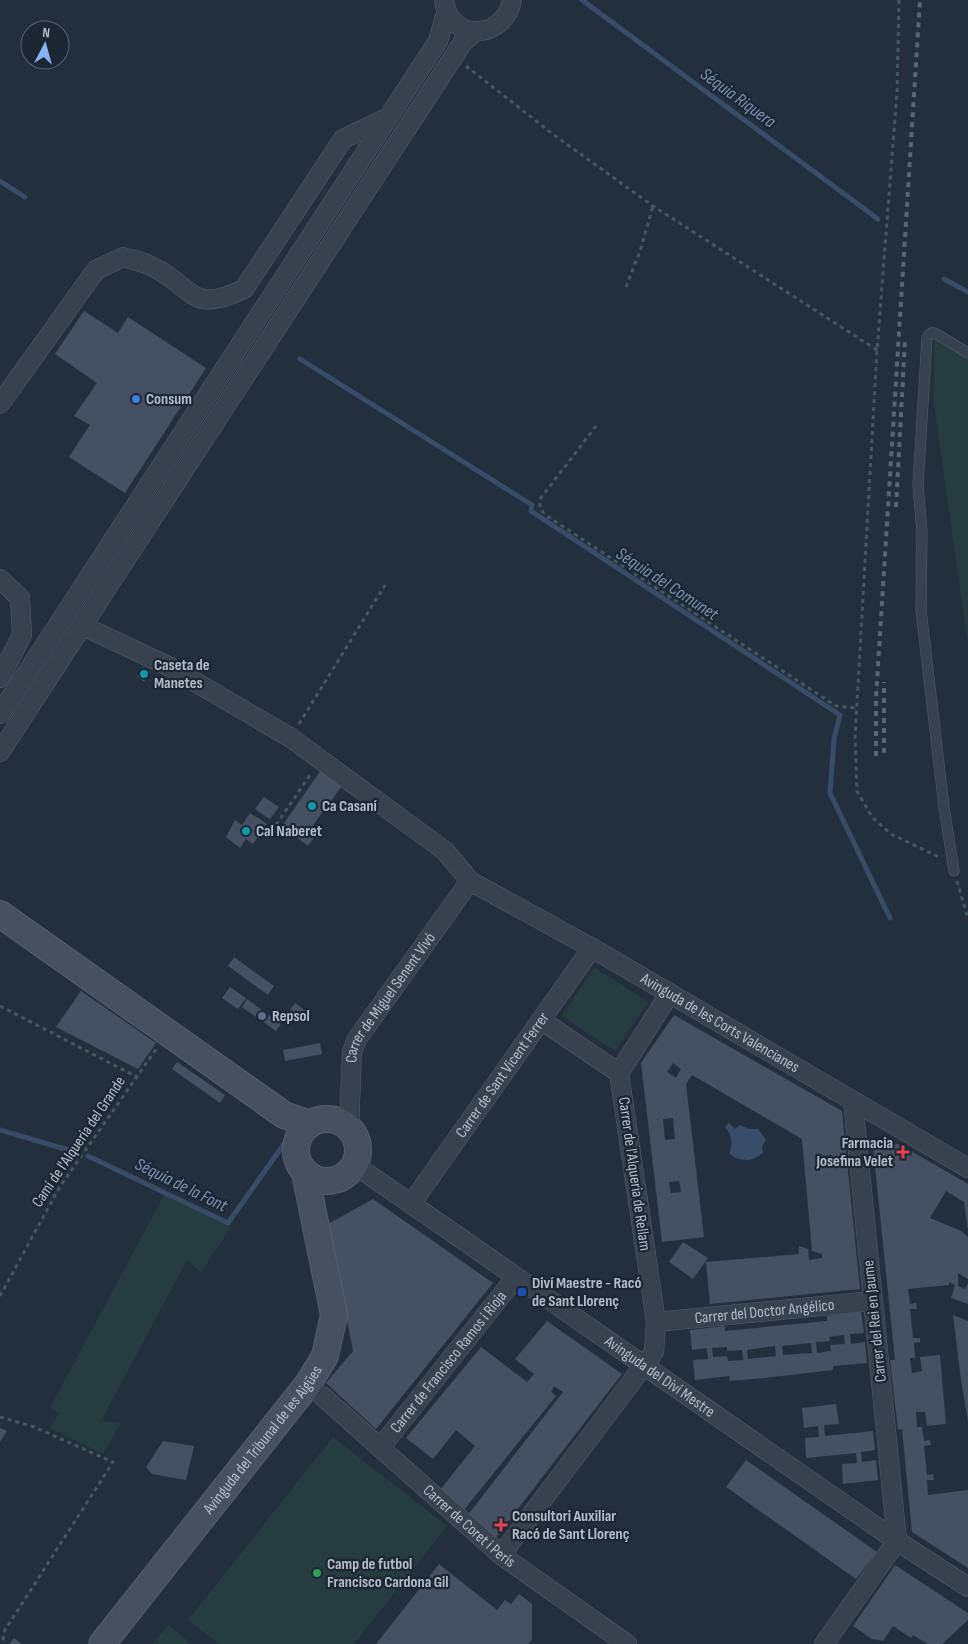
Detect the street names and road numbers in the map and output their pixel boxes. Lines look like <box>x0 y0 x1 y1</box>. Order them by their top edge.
street label: Carrer de Miguel Senent Vivó <box>342 929 440 1063</box>
street label: Avinguda de les Corts Valencianes <box>636 969 803 1077</box>
street label: Carrer de Sant Vicent Ferrer <box>451 1008 553 1141</box>
street label: Camí de l'Alqueria del Grande <box>28 1073 130 1211</box>
street label: Carrer de l'Alqueria de Rellam <box>614 1096 654 1252</box>
street label: Carrer del Rei en Jaume <box>859 1259 891 1383</box>
street label: Carrer de Francisco Ramos i Rioja <box>386 1287 511 1437</box>
street label: Carrer del Doctor Angélico <box>694 1295 835 1328</box>
street label: Avinguda del Diví Mestre <box>600 1331 719 1421</box>
street label: Avinguda del Tribunal de les Aigües <box>199 1362 327 1519</box>
street label: Carrer de Coret i Peris <box>419 1481 519 1572</box>

